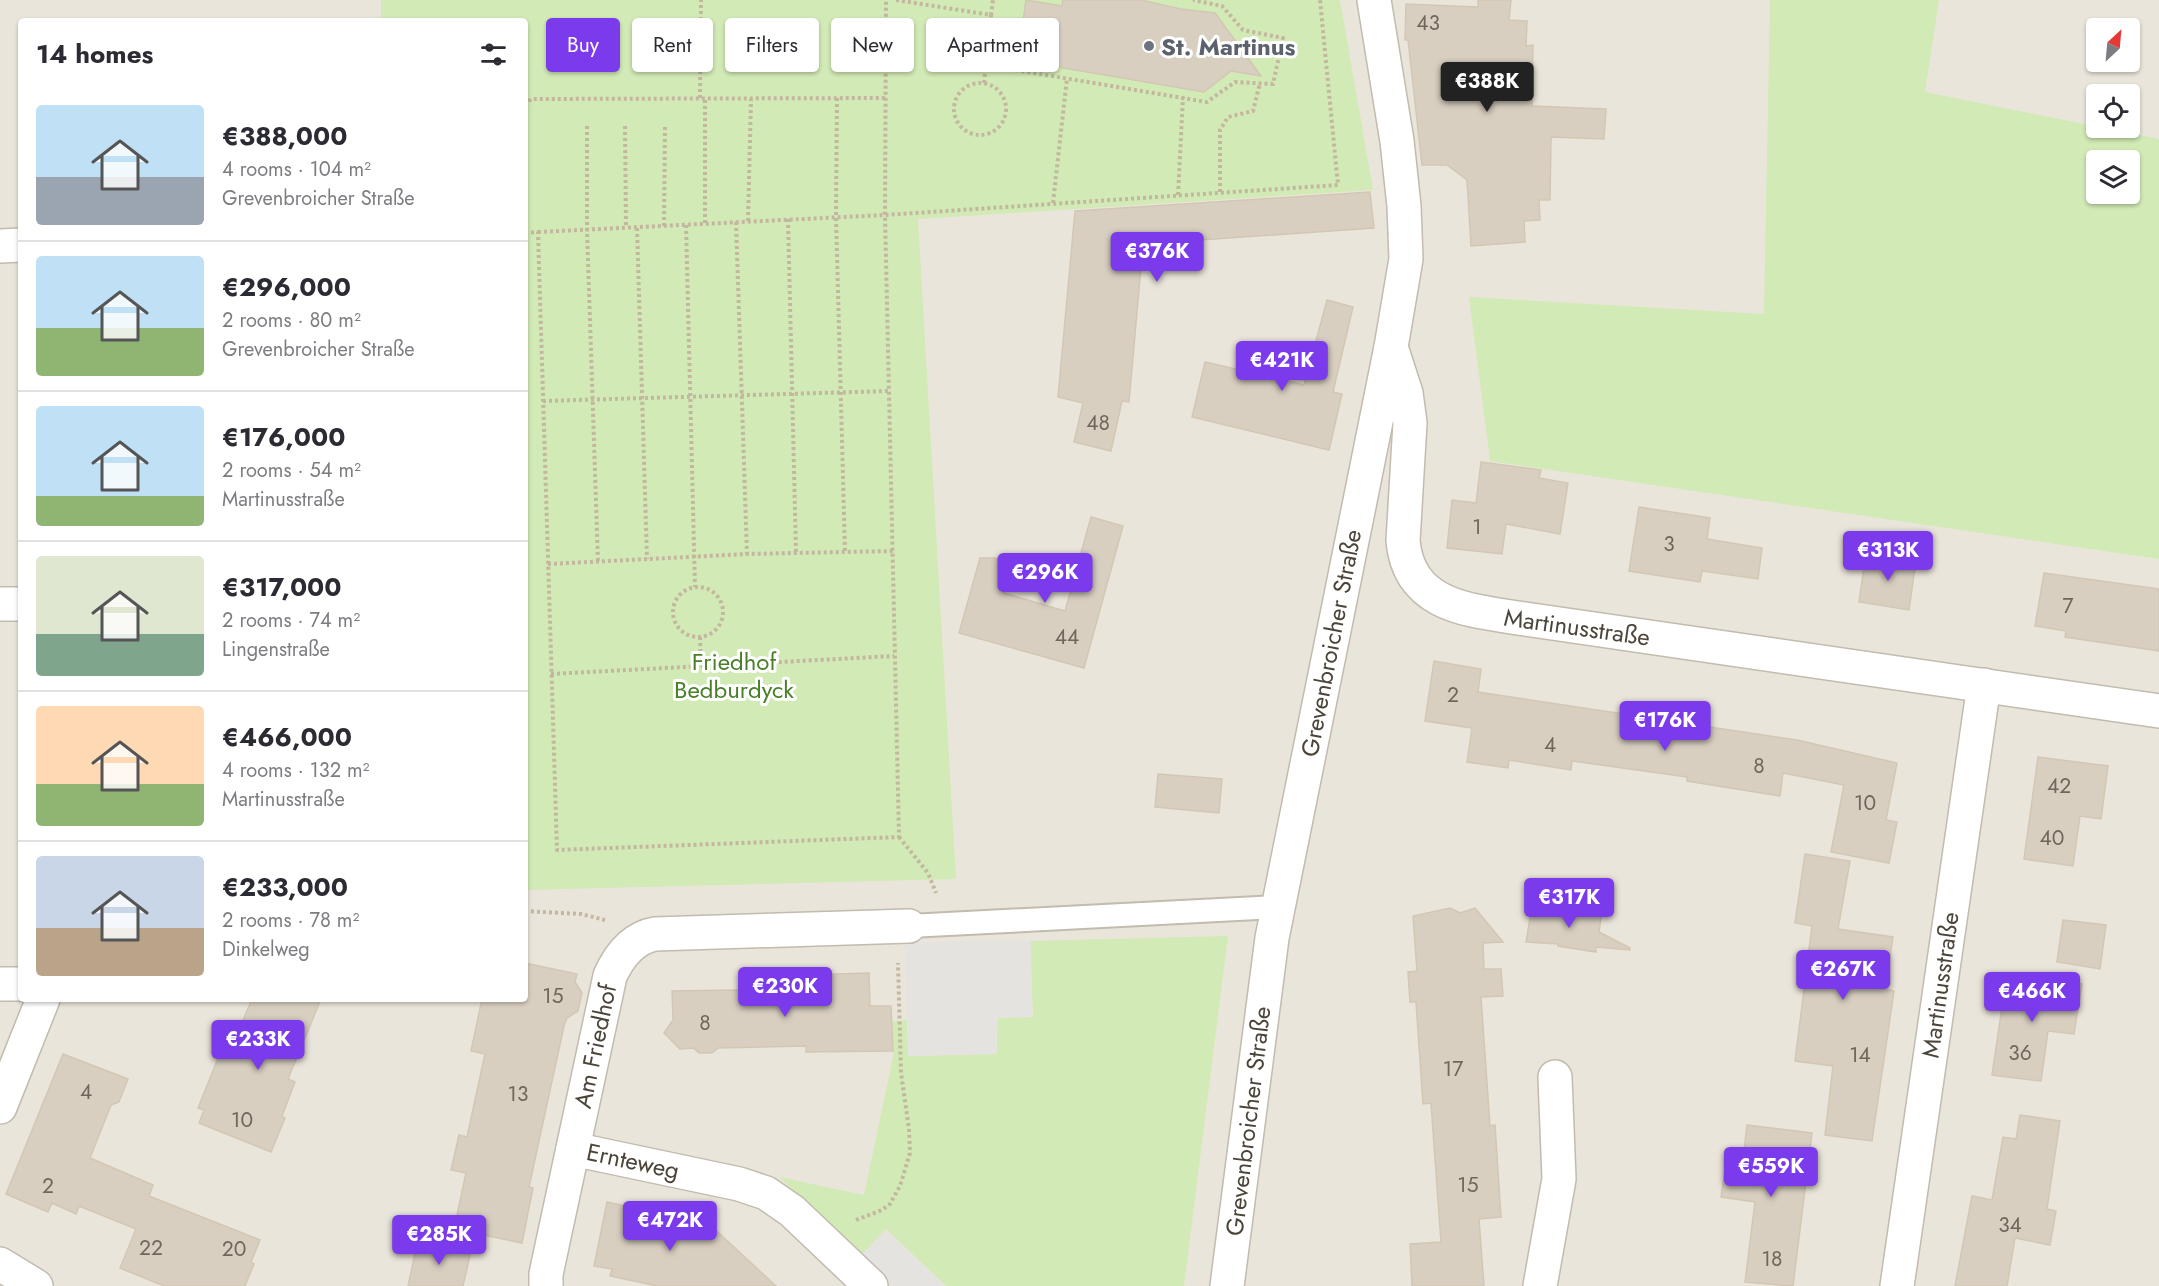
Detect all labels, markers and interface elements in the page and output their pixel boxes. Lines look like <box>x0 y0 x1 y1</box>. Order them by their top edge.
house number: 43 <box>1416 8 1440 38</box>
chip: Buy <box>546 18 620 72</box>
chip: Rent <box>632 18 713 72</box>
chip: Filters <box>725 18 819 72</box>
chip: New <box>831 18 914 72</box>
chip: Apartment <box>926 18 1059 72</box>
north arrow <box>2086 18 2140 72</box>
map controls <box>2086 18 2140 204</box>
place label: St. Martinus <box>1161 29 1296 64</box>
text: 14 homes <box>36 35 153 73</box>
icon: filters <box>477 38 510 71</box>
marker: St. Martinus <box>1142 39 1156 53</box>
pin: €388K <box>1445 62 1529 113</box>
text: €388K <box>1455 67 1519 96</box>
button: locate <box>2086 84 2140 138</box>
text: €388,000 <box>222 117 347 155</box>
icon: home <box>84 129 156 201</box>
button: layers <box>2086 150 2140 204</box>
text: 4 rooms · 104 m² <box>222 155 371 184</box>
text: Grevenbroicher Straße <box>222 184 415 213</box>
pin: €376K <box>1115 232 1199 283</box>
text: €376K <box>1125 237 1189 266</box>
text: €296,000 <box>222 268 351 306</box>
icon: home <box>84 280 156 352</box>
text: 2 rooms · 80 m² <box>222 306 361 335</box>
text: Grevenbroicher Straße <box>222 335 415 364</box>
pin: €421K <box>1240 341 1324 392</box>
text: €421K <box>1250 346 1314 375</box>
house number: 48 <box>1086 408 1110 438</box>
text: €176,000 <box>222 418 345 456</box>
icon: home <box>84 430 156 502</box>
text: 2 rooms · 54 m² <box>222 456 361 485</box>
text: Martinusstraße <box>222 485 345 514</box>
house number: 1 <box>1472 512 1482 542</box>
street label: Grevenbroicher Straße <box>1292 526 1370 760</box>
house number: 3 <box>1663 529 1675 559</box>
pin: €313K <box>1846 531 1930 582</box>
text: €313K <box>1857 536 1919 565</box>
pin: €296K <box>1003 553 1087 604</box>
text: €296K <box>1012 558 1078 587</box>
text: €317,000 <box>222 568 342 606</box>
icon: home <box>84 580 156 652</box>
house number: 7 <box>2062 591 2074 621</box>
street label: Martinusstraße <box>1502 599 1652 655</box>
text: 2 rooms · 74 m² <box>222 606 360 635</box>
house number: 44 <box>1055 622 1079 652</box>
text: Lingenstraße <box>222 635 330 664</box>
park label: Friedhof Bedburdyck <box>674 644 794 707</box>
house number: 2 <box>1447 680 1459 710</box>
pin: €176K <box>1623 701 1707 752</box>
text: €176K <box>1634 706 1696 735</box>
text: €466,000 <box>222 718 352 756</box>
icon: home <box>84 730 156 802</box>
house number: 4 <box>1544 730 1556 760</box>
house number: 8 <box>1753 751 1765 781</box>
text: 4 rooms · 132 m² <box>222 756 370 785</box>
house number: 42 <box>2047 771 2071 801</box>
text: Martinusstraße <box>222 785 345 814</box>
house number: 10 <box>1854 788 1876 818</box>
house number: 40 <box>2040 823 2064 853</box>
text: €233,000 <box>222 868 348 906</box>
pin: €317K <box>1527 878 1611 929</box>
icon: home <box>84 880 156 952</box>
text: €317K <box>1538 883 1600 912</box>
text: 2 rooms · 78 m² <box>222 906 359 935</box>
street label: Martinusstraße <box>1912 910 1968 1060</box>
text: Dinkelweg <box>222 935 310 964</box>
pin: €267K <box>1801 950 1885 1001</box>
text: €267K <box>1810 955 1876 984</box>
pin: €230K <box>743 967 827 1018</box>
text: €230K <box>752 972 818 1001</box>
pin: €466K <box>1990 972 2074 1023</box>
text: €466K <box>1998 977 2066 1006</box>
street label: Am Friedhof <box>565 979 625 1111</box>
house number: 15 <box>542 981 564 1011</box>
street label: Grevenbroicher Straße <box>1217 1004 1279 1238</box>
house number: 8 <box>699 1008 711 1038</box>
pin: €233K <box>216 1020 300 1071</box>
text: €233K <box>225 1025 291 1054</box>
house number: 36 <box>2008 1038 2032 1068</box>
house number: 14 <box>1849 1040 1871 1070</box>
house number: 17 <box>1443 1054 1463 1084</box>
house number: 4 <box>80 1077 92 1107</box>
house number: 13 <box>508 1079 528 1109</box>
house number: 10 <box>231 1105 253 1135</box>
street label: Ernteweg <box>583 1134 683 1188</box>
pin: €559K <box>1729 1147 1813 1198</box>
text: €559K <box>1738 1152 1804 1181</box>
house number: 15 <box>1457 1170 1479 1200</box>
house number: 2 <box>42 1171 54 1201</box>
pin: €472K <box>628 1201 712 1252</box>
text: €472K <box>637 1206 703 1235</box>
house number: 34 <box>1998 1210 2022 1240</box>
pin: €285K <box>397 1215 481 1266</box>
text: €285K <box>406 1220 472 1249</box>
house number: 22 <box>139 1233 163 1263</box>
house number: 20 <box>222 1234 246 1264</box>
house number: 18 <box>1762 1244 1782 1274</box>

